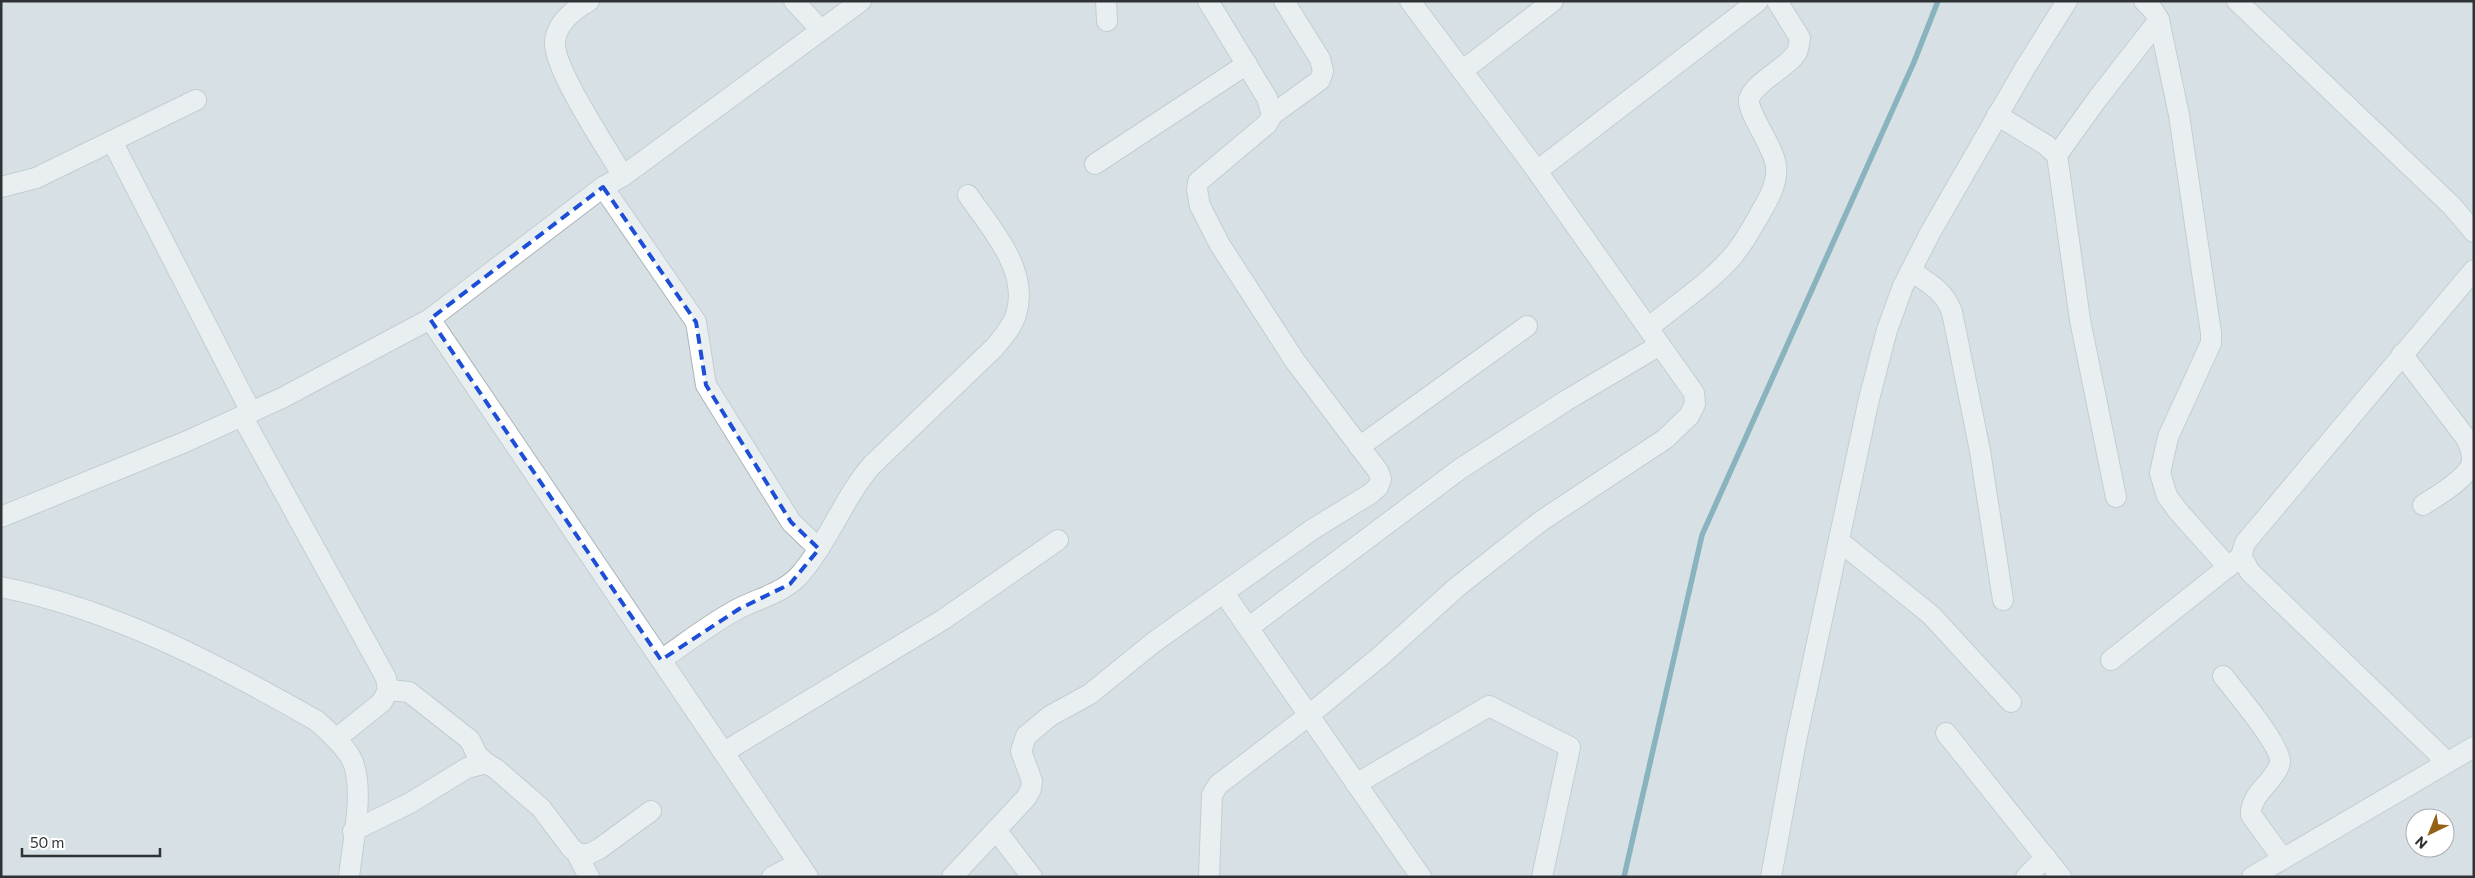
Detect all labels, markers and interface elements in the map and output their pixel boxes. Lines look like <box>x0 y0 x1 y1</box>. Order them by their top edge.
north arrow <box>2405 808 2455 858</box>
scale bar <box>22 826 160 858</box>
text: 50 m <box>30 833 64 851</box>
text: N <box>2411 833 2430 853</box>

